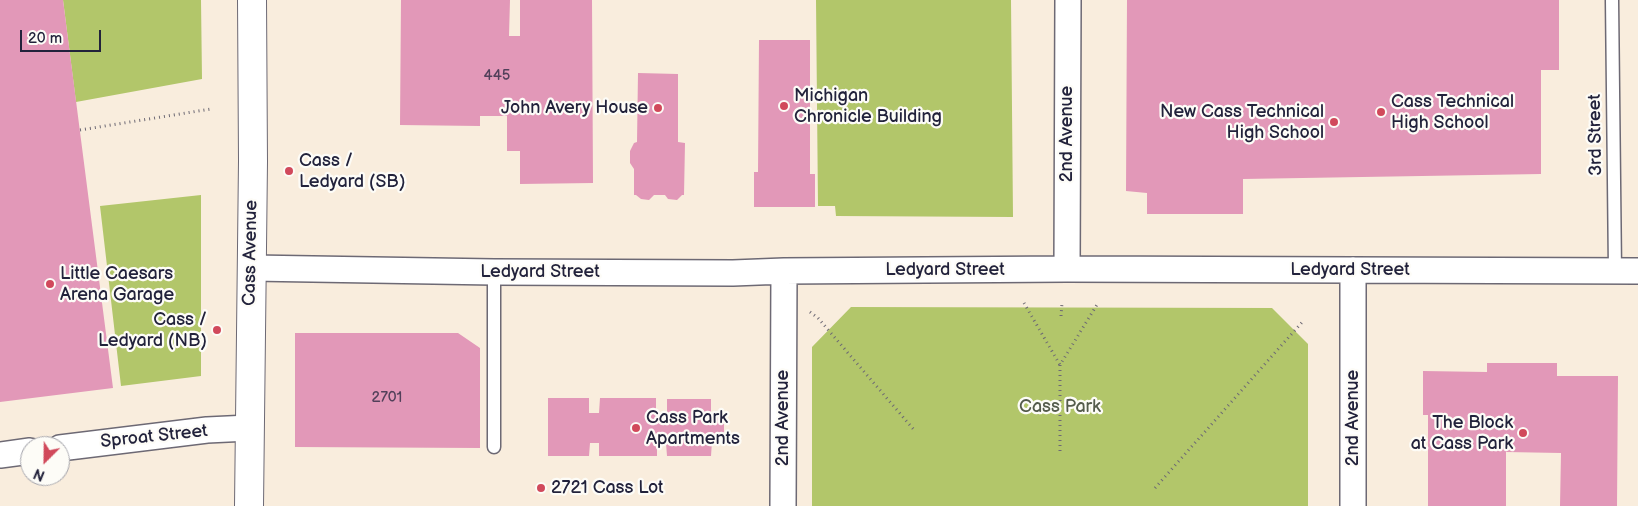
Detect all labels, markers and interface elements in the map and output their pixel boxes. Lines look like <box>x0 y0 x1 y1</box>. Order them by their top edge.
scale bar <box>22 20 104 52</box>
text: 20 m <box>28 29 62 48</box>
house number: 445 <box>484 67 510 85</box>
place label: Michigan Chronicle Building <box>794 85 942 128</box>
street label: 2nd Avenue <box>1056 86 1078 182</box>
place label: Cass Technical High School <box>1391 91 1514 134</box>
street label: 3rd Street <box>1584 94 1608 176</box>
place label: John Avery House <box>501 97 648 119</box>
marker: Michigan Chronicle Building <box>778 100 790 112</box>
place label: New Cass Technical High School <box>1160 101 1324 144</box>
marker: John Avery House <box>652 102 664 114</box>
marker: Cass Technical High School <box>1375 106 1387 118</box>
marker: New Cass Technical High School <box>1328 116 1340 128</box>
place label: Cass / Ledyard (SB) <box>299 150 405 192</box>
marker: Cass / Ledyard (SB) <box>283 165 295 177</box>
street label: Cass Avenue <box>239 200 263 306</box>
street label: Ledyard Street <box>885 259 1005 281</box>
street label: Ledyard Street <box>1290 259 1410 281</box>
street label: Ledyard Street <box>480 261 600 283</box>
place label: Little Caesars Arena Garage <box>60 263 174 306</box>
marker: Little Caesars Arena Garage <box>44 278 56 290</box>
place label: Cass / Ledyard (NB) <box>98 309 207 352</box>
marker: Cass / Ledyard (NB) <box>211 324 223 336</box>
street label: 2nd Avenue <box>772 370 794 466</box>
street label: 2nd Avenue <box>1342 370 1364 466</box>
house number: 2701 <box>372 389 402 407</box>
park label: Cass Park <box>1019 396 1101 418</box>
place label: Cass Park Apartments <box>646 407 740 449</box>
place label: The Block at Cass Park <box>1411 412 1513 454</box>
street label: Sproat Street <box>99 421 209 453</box>
marker: Cass Park Apartments <box>630 422 642 434</box>
marker: The Block at Cass Park <box>1517 427 1529 439</box>
north arrow <box>20 436 70 486</box>
text: N <box>31 464 48 484</box>
place label: 2721 Cass Lot <box>551 477 664 499</box>
marker: 2721 Cass Lot <box>535 482 547 494</box>

